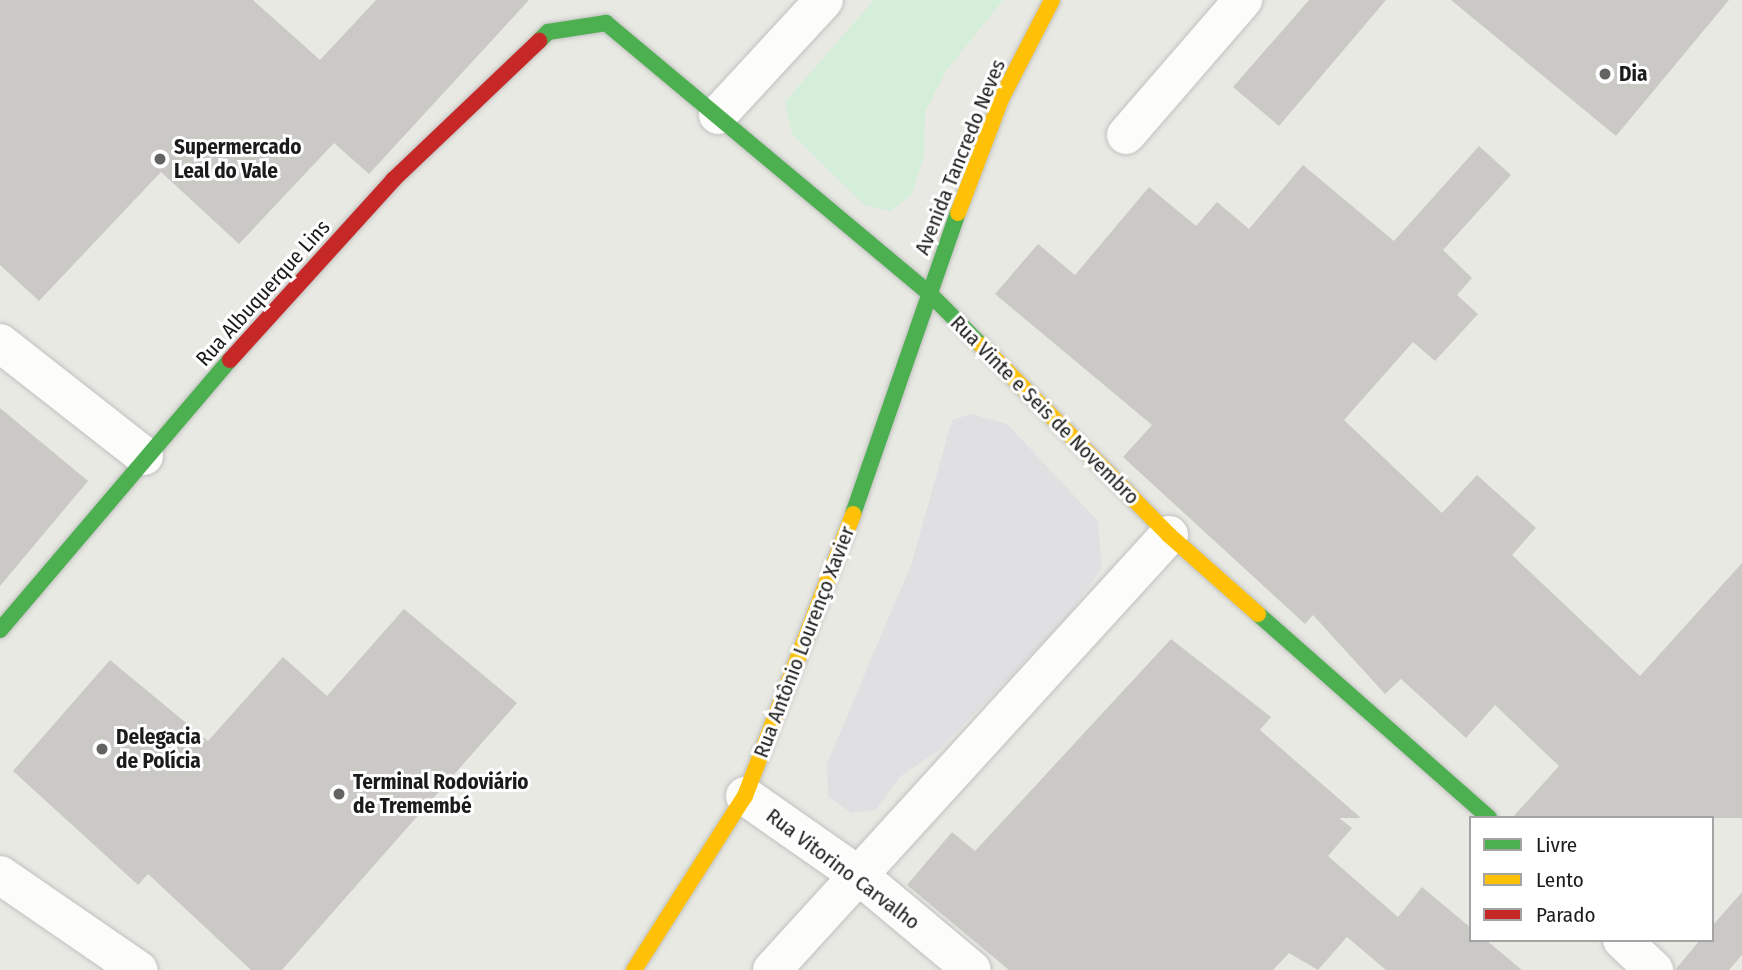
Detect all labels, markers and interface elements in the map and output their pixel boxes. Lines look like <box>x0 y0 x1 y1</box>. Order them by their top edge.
street label: Avenida Tancredo Neves <box>909 56 1011 258</box>
place label: Dia <box>1619 61 1647 87</box>
marker: Dia <box>1597 66 1613 82</box>
place label: Supermercado Leal do Vale <box>174 134 301 184</box>
marker: Supermercado Leal do Vale <box>152 151 168 167</box>
street label: Rua Albuquerque Lins <box>191 215 335 371</box>
street label: Rua Vinte e Seis de Novembro <box>945 310 1145 510</box>
street label: Rua Antônio Lourenço Xavier <box>748 523 860 761</box>
place label: Delegacia de Polícia <box>116 724 201 774</box>
marker: Delegacia de Polícia <box>94 741 110 757</box>
place label: Terminal Rodoviário de Tremembé <box>353 769 529 819</box>
marker: Terminal Rodoviário de Tremembé <box>331 786 347 802</box>
street label: Rua Vitorino Carvalho <box>761 803 925 935</box>
legend <box>1469 816 1714 942</box>
text: Livre <box>1536 832 1577 858</box>
text: Lento <box>1536 867 1584 893</box>
text: Parado <box>1536 902 1595 928</box>

